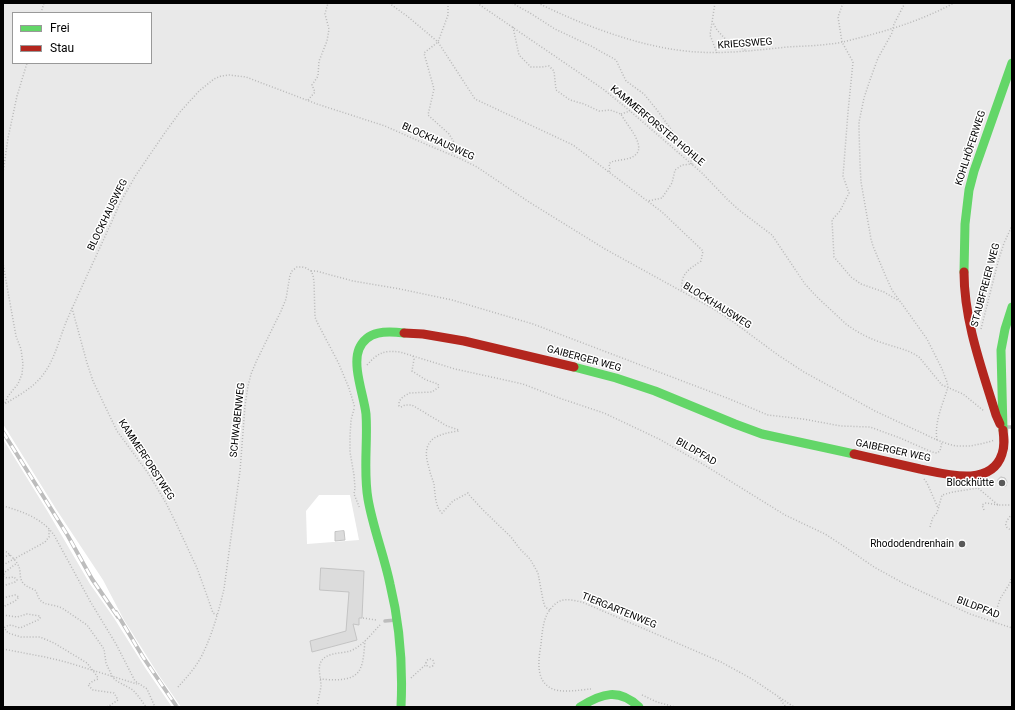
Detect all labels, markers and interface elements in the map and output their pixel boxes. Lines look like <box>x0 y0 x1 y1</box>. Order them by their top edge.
legend <box>12 12 152 64</box>
text: Frei <box>50 21 70 35</box>
street label: KRIEGSWEG <box>717 36 773 52</box>
text: Stau <box>50 41 74 55</box>
street label: KAMMERFORSTER HOHLE <box>608 83 706 169</box>
street label: KOHLHÖFERWEG <box>953 109 989 187</box>
street label: BLOCKHAUSWEG <box>400 121 476 163</box>
street label: BLOCKHAUSWEG <box>85 177 131 253</box>
street label: STAUBFREIER WEG <box>969 242 1003 328</box>
street label: BLOCKHAUSWEG <box>681 280 753 332</box>
street label: GAIBERGER WEG <box>545 343 623 375</box>
street label: SCHWABENWEG <box>228 382 248 458</box>
street label: KAMMERFORSTWEG <box>115 417 177 503</box>
street label: BILDPFAD <box>674 436 718 468</box>
street label: GAIBERGER WEG <box>854 437 932 465</box>
place label: Blockhütte <box>946 477 994 489</box>
marker: Blockhütte <box>997 478 1007 488</box>
place label: Rhododendrenhain <box>870 538 954 550</box>
marker: Rhododendrenhain <box>957 539 967 549</box>
street label: TIERGARTENWEG <box>580 590 658 632</box>
street label: BILDPFAD <box>955 594 1001 622</box>

